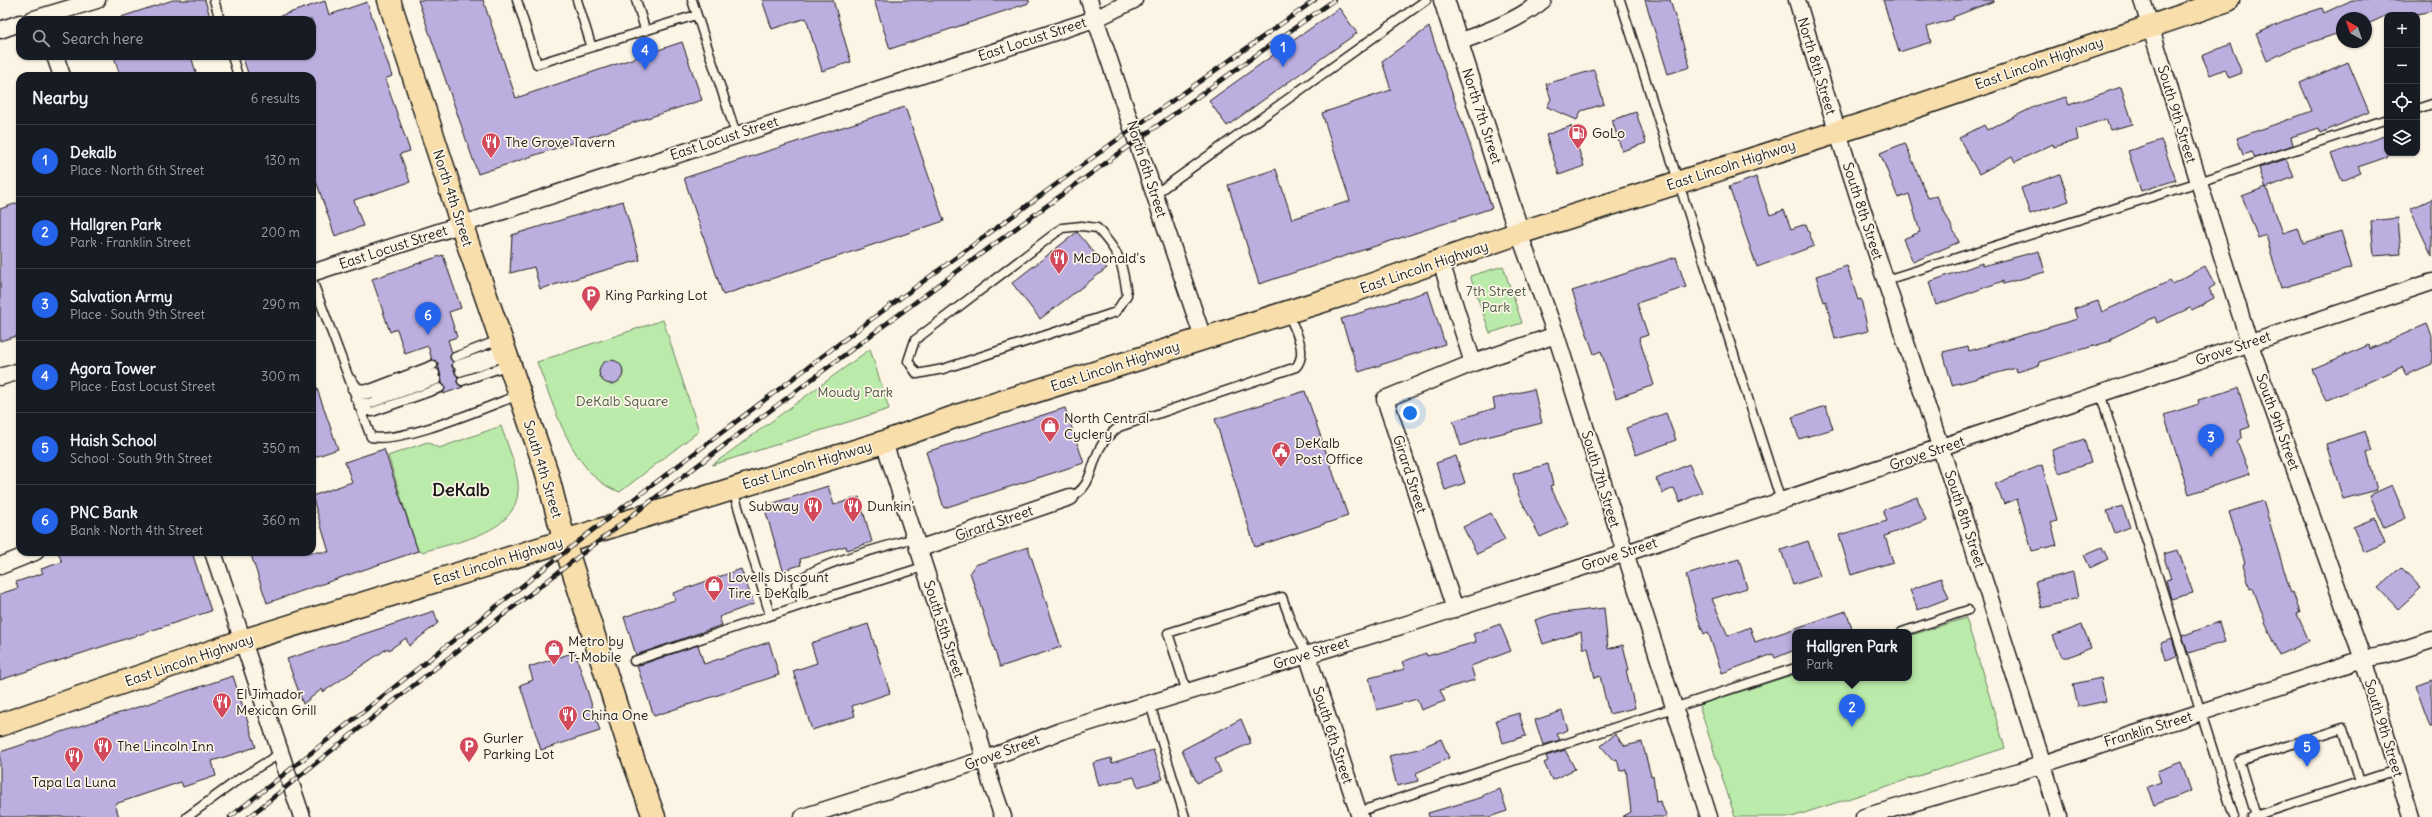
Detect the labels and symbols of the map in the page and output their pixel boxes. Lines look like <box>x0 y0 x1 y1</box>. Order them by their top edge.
north arrow <box>2336 12 2372 48</box>
street label: East Locust Street <box>976 13 1089 65</box>
street label: North 8th Street <box>1794 15 1840 117</box>
street label: East Lincoln Highway <box>1972 33 2106 93</box>
pin: 1 <box>1270 34 1296 67</box>
pin: 4 <box>632 37 658 70</box>
street label: South 9th Street <box>2154 63 2201 165</box>
street label: North 7th Street <box>1458 66 1506 166</box>
street label: East Locust Street <box>668 112 781 164</box>
street label: North 6th Street <box>1123 118 1171 220</box>
fuel station icon: GoLo <box>1567 122 1589 150</box>
place label: GoLo <box>1592 124 1625 142</box>
restaurant icon: The Grove Tavern <box>480 131 502 159</box>
place label: The Grove Tavern <box>505 133 615 151</box>
street label: East Lincoln Highway <box>1664 136 1798 194</box>
street label: North 4th Street <box>429 147 477 249</box>
street label: South 8th Street <box>1839 160 1887 262</box>
street label: East Locust Street <box>337 221 450 273</box>
street label: East Lincoln Highway <box>1357 237 1491 297</box>
restaurant icon: McDonald's <box>1048 247 1070 275</box>
place label: McDonald's <box>1073 249 1146 267</box>
park label: 7th Street Park <box>1466 282 1526 316</box>
parking icon: King Parking Lot <box>580 284 602 312</box>
place label: King Parking Lot <box>605 286 708 304</box>
pin: 6 <box>415 302 441 335</box>
street label: Grove Street <box>2193 327 2273 369</box>
street label: East Lincoln Highway <box>1048 337 1182 395</box>
street label: South 9th Street <box>2252 371 2304 473</box>
park label: Moudy Park <box>817 383 893 401</box>
park label: DeKalb Square <box>576 392 668 410</box>
your location <box>1400 403 1420 423</box>
place label: North Central Cyclery <box>1064 409 1149 443</box>
shop icon: North Central Cyclery <box>1039 415 1061 443</box>
street label: South 4th Street <box>520 418 567 520</box>
pin: 3 <box>2198 424 2224 457</box>
street label: South 7th Street <box>1578 428 1624 530</box>
street label: Grove Street <box>1887 432 1967 474</box>
street label: Girard Street <box>1389 433 1431 516</box>
place label: DeKalb Post Office <box>1295 434 1363 468</box>
street label: East Lincoln Highway <box>740 437 874 493</box>
public building icon: DeKalb Post Office <box>1270 440 1292 468</box>
street label: South 8th Street <box>1941 468 1989 570</box>
district label: DeKalb <box>432 478 490 501</box>
restaurant icon: Subway <box>802 495 824 523</box>
restaurant icon: Dunkin' <box>842 495 864 523</box>
place label: Subway <box>748 497 799 515</box>
place label: Dunkin' <box>867 497 914 515</box>
street label: Girard Street <box>953 501 1036 545</box>
street label: East Lincoln Highway <box>431 533 565 589</box>
street label: Grove Street <box>1579 533 1659 575</box>
place label: Lovells Discount Tire - DeKalb <box>728 568 829 602</box>
shop icon: Lovells Discount Tire - DeKalb <box>703 574 725 602</box>
street label: South 5th Street <box>920 578 968 680</box>
street label: East Lincoln Highway <box>122 630 256 690</box>
place label: Metro by T-Mobile <box>568 632 624 666</box>
street label: Grove Street <box>1271 633 1351 673</box>
shop icon: Metro by T-Mobile <box>543 638 565 666</box>
street label: South 9th Street <box>2361 677 2408 779</box>
street label: South 6th Street <box>1309 684 1357 786</box>
place label: El Jimador Mexican Grill <box>236 685 317 719</box>
restaurant icon: El Jimador Mexican Grill <box>211 691 233 719</box>
pin: 2 <box>1839 694 1865 727</box>
restaurant icon: China One <box>557 704 579 732</box>
place label: China One <box>582 706 648 724</box>
street label: Franklin Street <box>2102 707 2195 751</box>
place label: Gurler Parking Lot <box>483 729 555 763</box>
street label: Grove Street <box>962 730 1042 774</box>
pin: 5 <box>2294 734 2320 767</box>
restaurant icon: The Lincoln Inn <box>92 735 114 763</box>
parking icon: Gurler Parking Lot <box>458 735 480 763</box>
place label: The Lincoln Inn <box>117 737 214 755</box>
restaurant icon: Tapa La Luna <box>63 745 85 773</box>
place label: Tapa La Luna <box>32 773 116 791</box>

